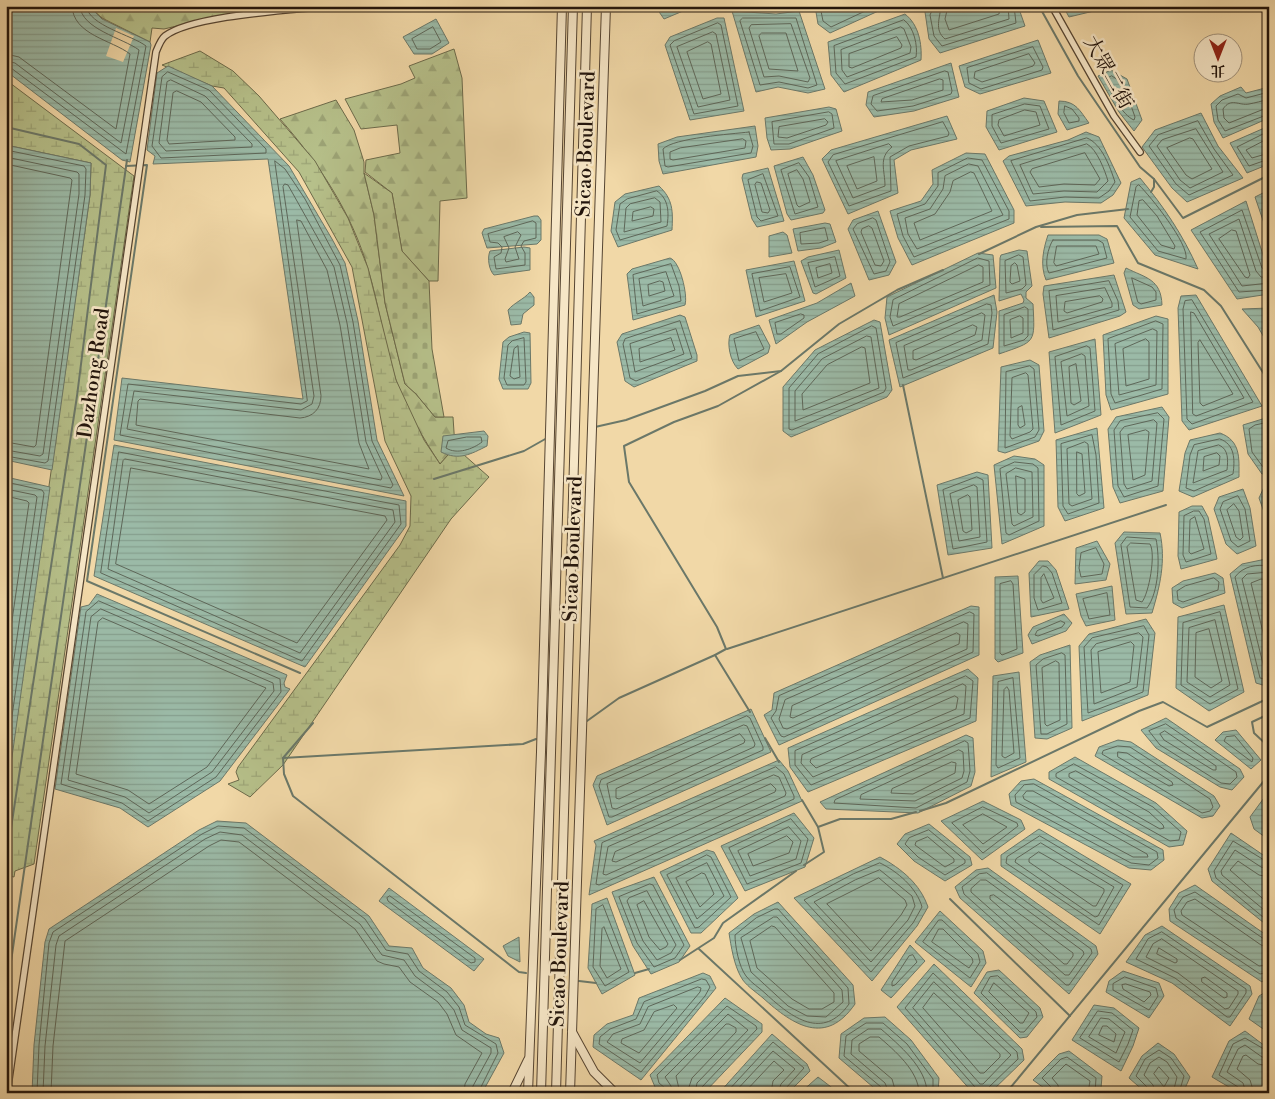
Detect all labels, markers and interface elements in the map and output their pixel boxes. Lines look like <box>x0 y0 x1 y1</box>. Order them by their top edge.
street label: 大眾二街 <box>1077 32 1138 114</box>
north arrow <box>1192 32 1242 82</box>
text: 北 <box>1211 61 1225 79</box>
street label: Sicao Boulevard <box>571 70 602 218</box>
street label: Dazhong Road <box>73 306 116 440</box>
street label: Sicao Boulevard <box>558 475 589 623</box>
street label: Sicao Boulevard <box>545 880 576 1028</box>

